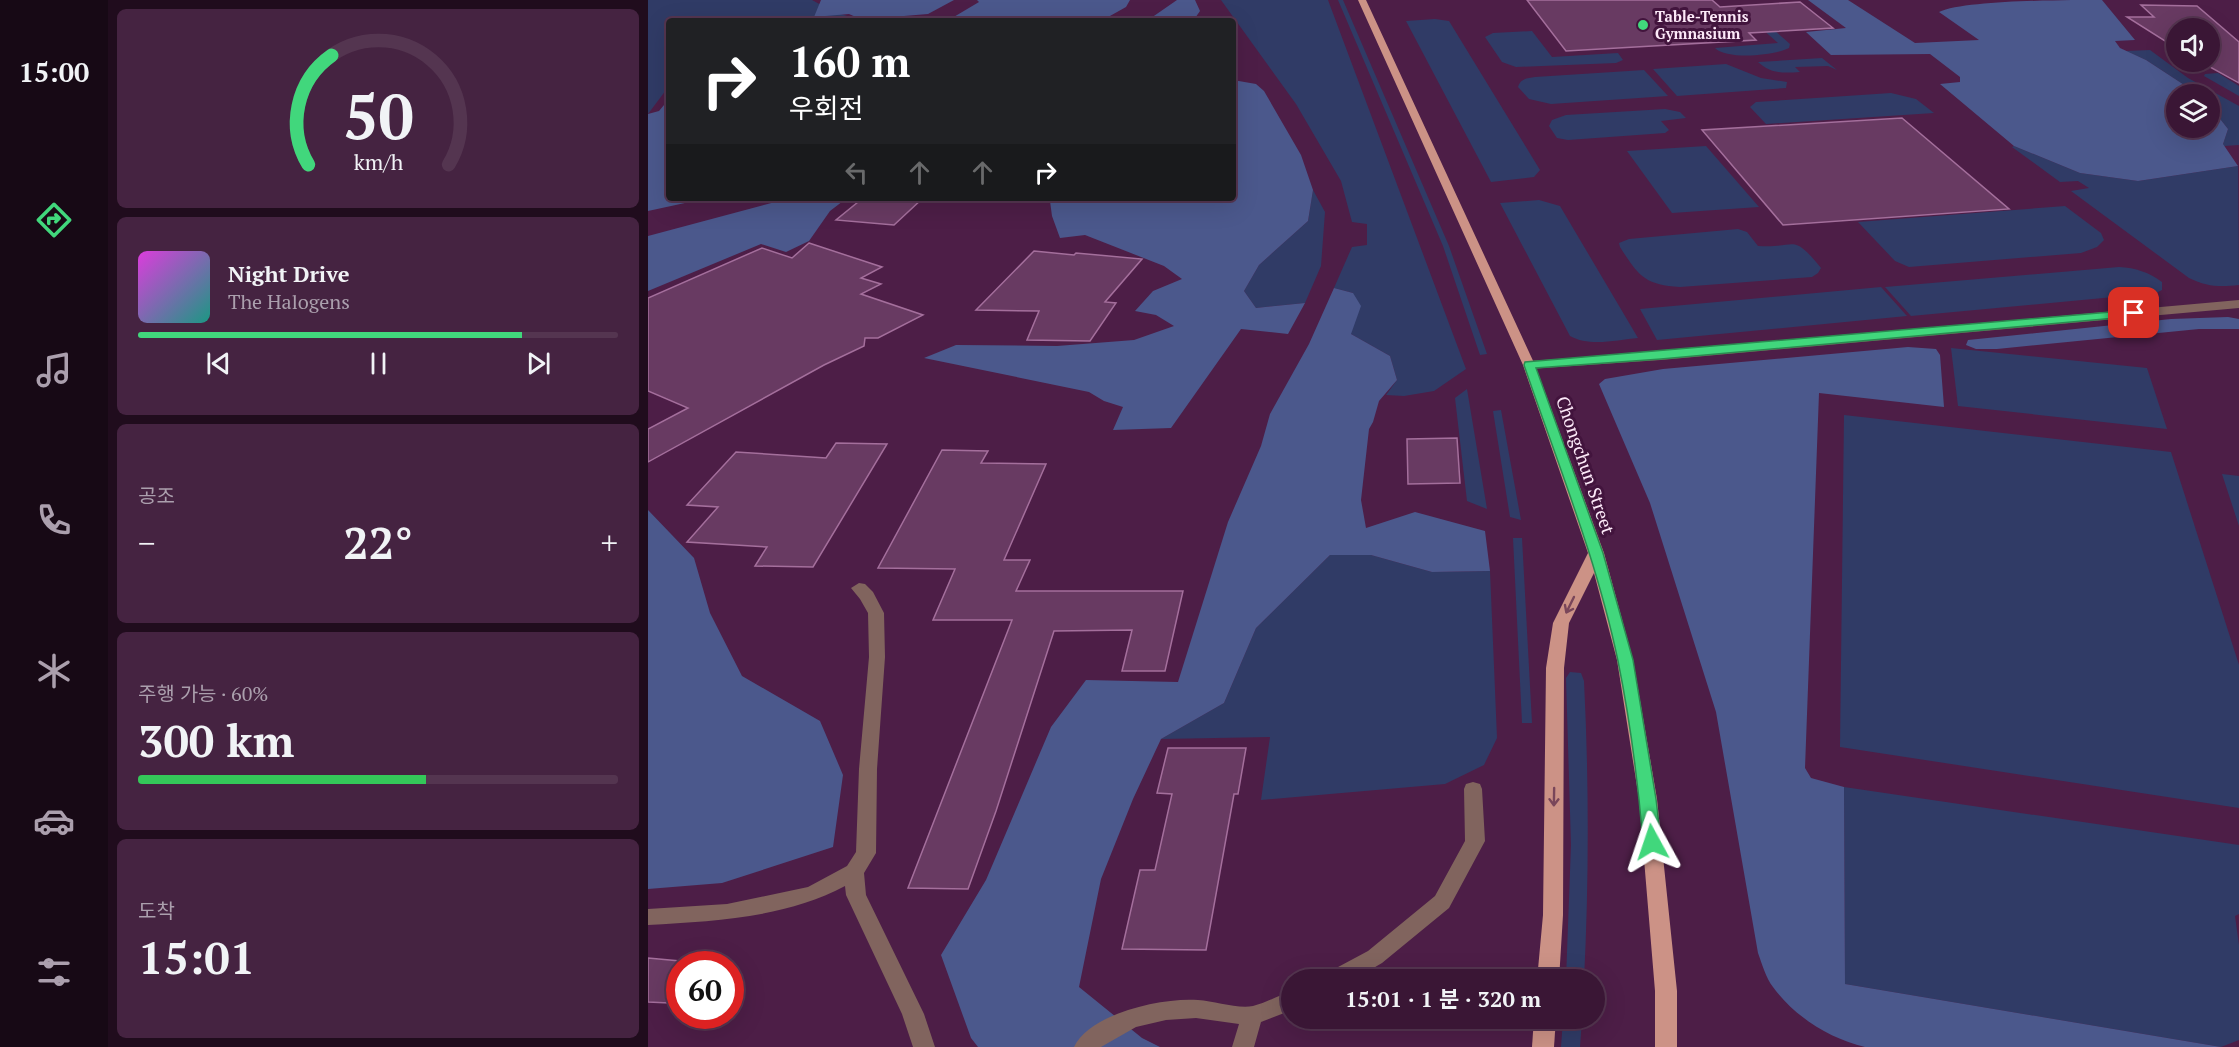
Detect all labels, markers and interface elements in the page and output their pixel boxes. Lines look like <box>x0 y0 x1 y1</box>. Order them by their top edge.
place label: Table-Tennis Gymnasium <box>1655 6 1749 43</box>
marker: Table-Tennis Gymnasium <box>1636 18 1650 32</box>
map controls <box>2166 18 2220 138</box>
button: sound <box>2166 18 2220 72</box>
text: 160 m <box>789 33 910 89</box>
icon: right <box>690 42 768 120</box>
text: 15:00 <box>19 54 89 90</box>
text: 50 <box>343 74 413 157</box>
button: layers <box>2166 84 2220 138</box>
text: 우회전 <box>789 90 864 126</box>
text: km/h <box>353 149 403 177</box>
icon: left <box>840 156 873 189</box>
icon: ahead <box>903 156 936 189</box>
icon: ahead <box>966 156 999 189</box>
icon: right <box>1029 156 1062 189</box>
icon: directions <box>33 199 75 241</box>
text: Night Drive <box>228 259 350 288</box>
pin <box>2108 287 2159 338</box>
text: The Halogens <box>228 288 350 315</box>
icon: arrive <box>2117 296 2150 329</box>
icon: previous <box>202 347 235 380</box>
icon: pause <box>362 347 395 380</box>
icon: next <box>522 347 555 380</box>
icon: music <box>33 349 75 391</box>
street label: Chongchun Street <box>1551 393 1621 538</box>
text: 공조 <box>138 482 175 509</box>
icon: phone <box>33 499 75 541</box>
text: 22° <box>343 512 413 572</box>
text: − <box>138 521 156 564</box>
text: + <box>600 521 618 564</box>
one-way arrow <box>1563 596 1575 614</box>
icon: climate <box>33 650 75 692</box>
text: 주행 가능 · 60% <box>138 680 268 707</box>
text: 300 km <box>138 710 294 770</box>
one-way arrow <box>1548 787 1560 807</box>
icon: car <box>33 800 75 842</box>
position arrow <box>1620 810 1684 874</box>
text: 도착 <box>138 897 175 924</box>
text: 15:01 <box>138 927 255 987</box>
icon: filters <box>33 951 75 993</box>
speed limit sign: 60 <box>666 951 744 1029</box>
text: 15:01 · 1 분 · 320 m <box>1345 984 1541 1013</box>

